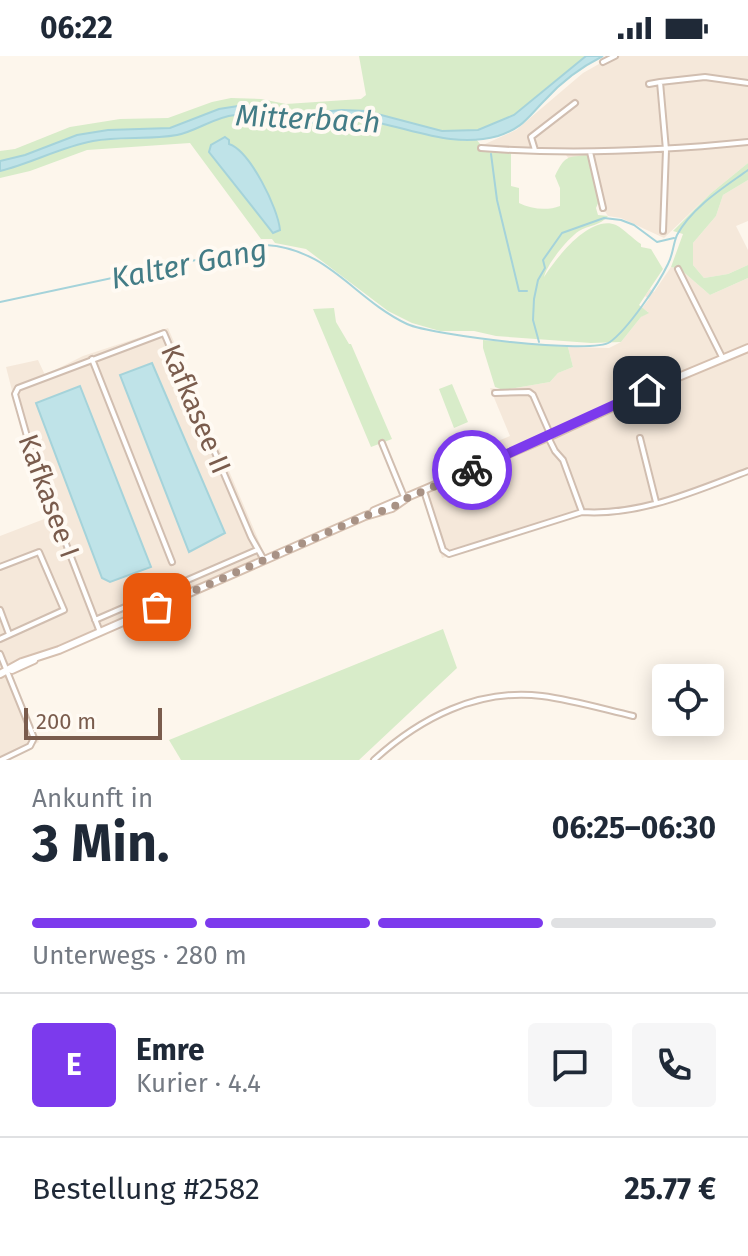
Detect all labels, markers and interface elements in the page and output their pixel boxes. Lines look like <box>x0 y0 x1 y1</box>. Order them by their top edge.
text: 06:22 <box>40 10 113 46</box>
water label: Mitterbach <box>235 97 381 141</box>
water label: Kalter Gang <box>108 231 270 297</box>
street label: Kafkasee II <box>154 339 238 479</box>
pin <box>613 356 681 424</box>
icon: home <box>625 368 669 412</box>
street label: Kafkasee I <box>11 430 87 562</box>
courier <box>432 430 512 510</box>
icon: bike <box>450 448 494 492</box>
pin <box>123 573 191 641</box>
icon: bag <box>135 585 179 629</box>
map controls <box>652 664 724 736</box>
button: locate <box>652 664 724 736</box>
scale bar <box>24 704 162 740</box>
text: 200 m <box>36 708 96 735</box>
text: Ankunft in <box>32 783 153 814</box>
text: 06:25–06:30 <box>552 810 716 846</box>
text: 3 Min. <box>32 812 169 875</box>
text: Unterwegs · 280 m <box>32 940 247 971</box>
button: chat <box>528 1023 612 1107</box>
button: phone <box>632 1023 716 1107</box>
text: Emre <box>136 1032 205 1068</box>
text: E <box>66 1047 82 1083</box>
text: Kurier · 4.4 <box>136 1068 261 1099</box>
text: Bestellung #2582 <box>32 1171 260 1207</box>
text: 25.77 € <box>624 1171 716 1207</box>

